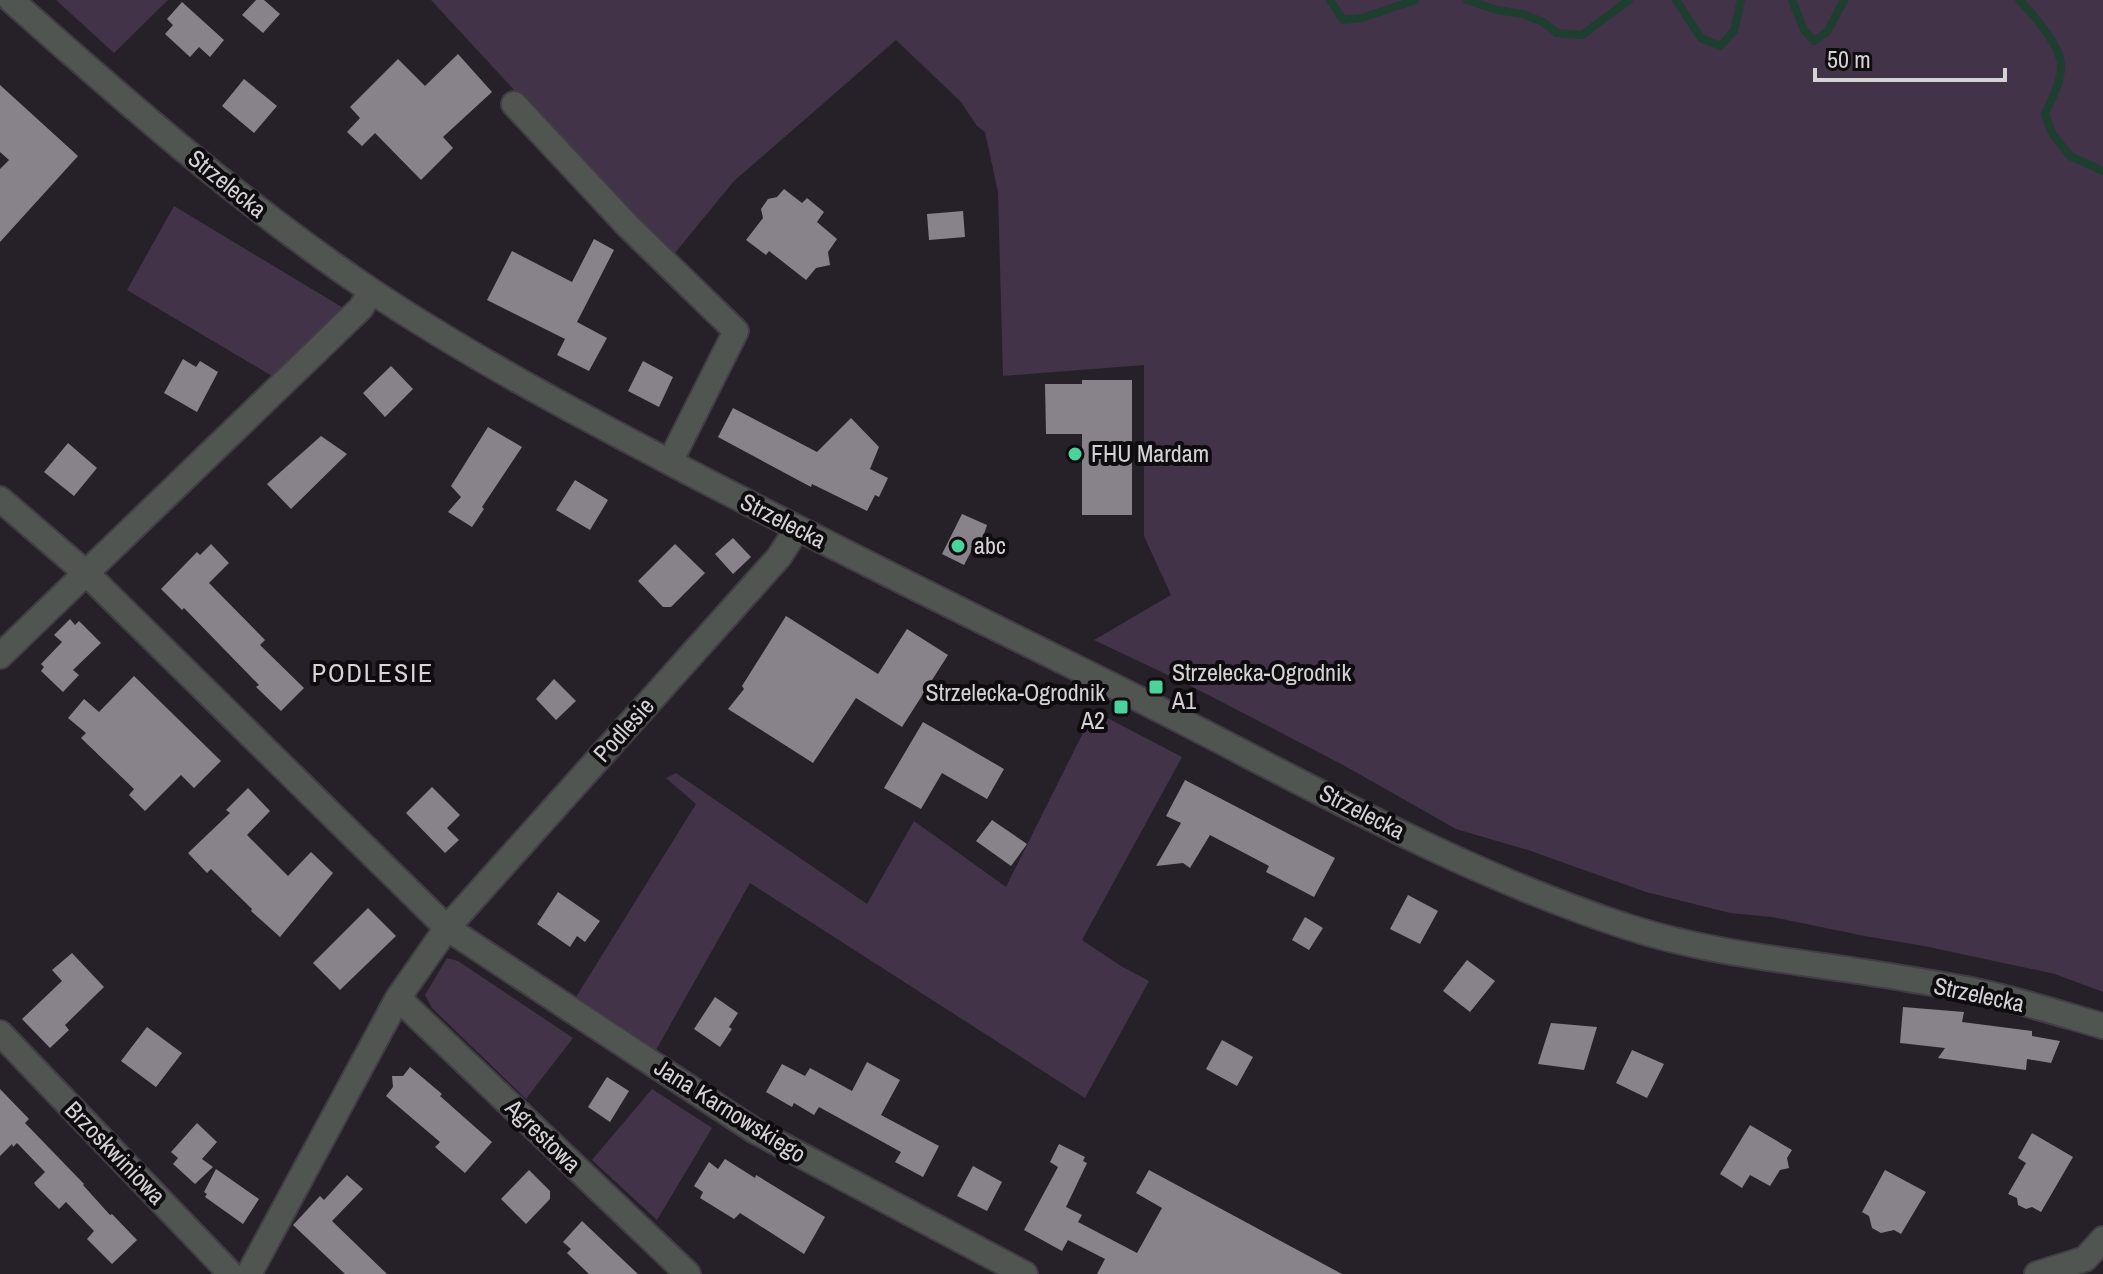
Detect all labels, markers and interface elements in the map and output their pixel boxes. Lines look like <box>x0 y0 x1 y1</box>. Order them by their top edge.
scale bar <box>1815 32 2005 82</box>
text: 50 m <box>1827 43 1871 75</box>
street label: Strzelecka <box>182 142 273 225</box>
place label: FHU Mardam <box>1091 437 1209 469</box>
marker: FHU Mardam <box>1066 445 1084 463</box>
street label: Strzelecka <box>735 485 832 555</box>
place label: abc <box>974 529 1006 561</box>
marker: abc <box>949 537 967 555</box>
district label: PODLESIE <box>312 655 434 690</box>
place label: Strzelecka-Ogrodnik A1 <box>1171 656 1352 716</box>
place label: Strzelecka-Ogrodnik A2 <box>926 676 1105 736</box>
marker: Strzelecka-Ogrodnik A1 <box>1147 678 1165 696</box>
street label: Podlesie <box>586 690 661 768</box>
marker: Strzelecka-Ogrodnik A2 <box>1112 698 1130 716</box>
street label: Strzelecka <box>1314 776 1411 846</box>
street label: Strzelecka <box>1931 969 2028 1019</box>
street label: Jana Karnowskiego <box>649 1051 812 1170</box>
street label: Agrestowa <box>498 1091 588 1179</box>
street label: Brzoskwiniowa <box>58 1094 173 1211</box>

